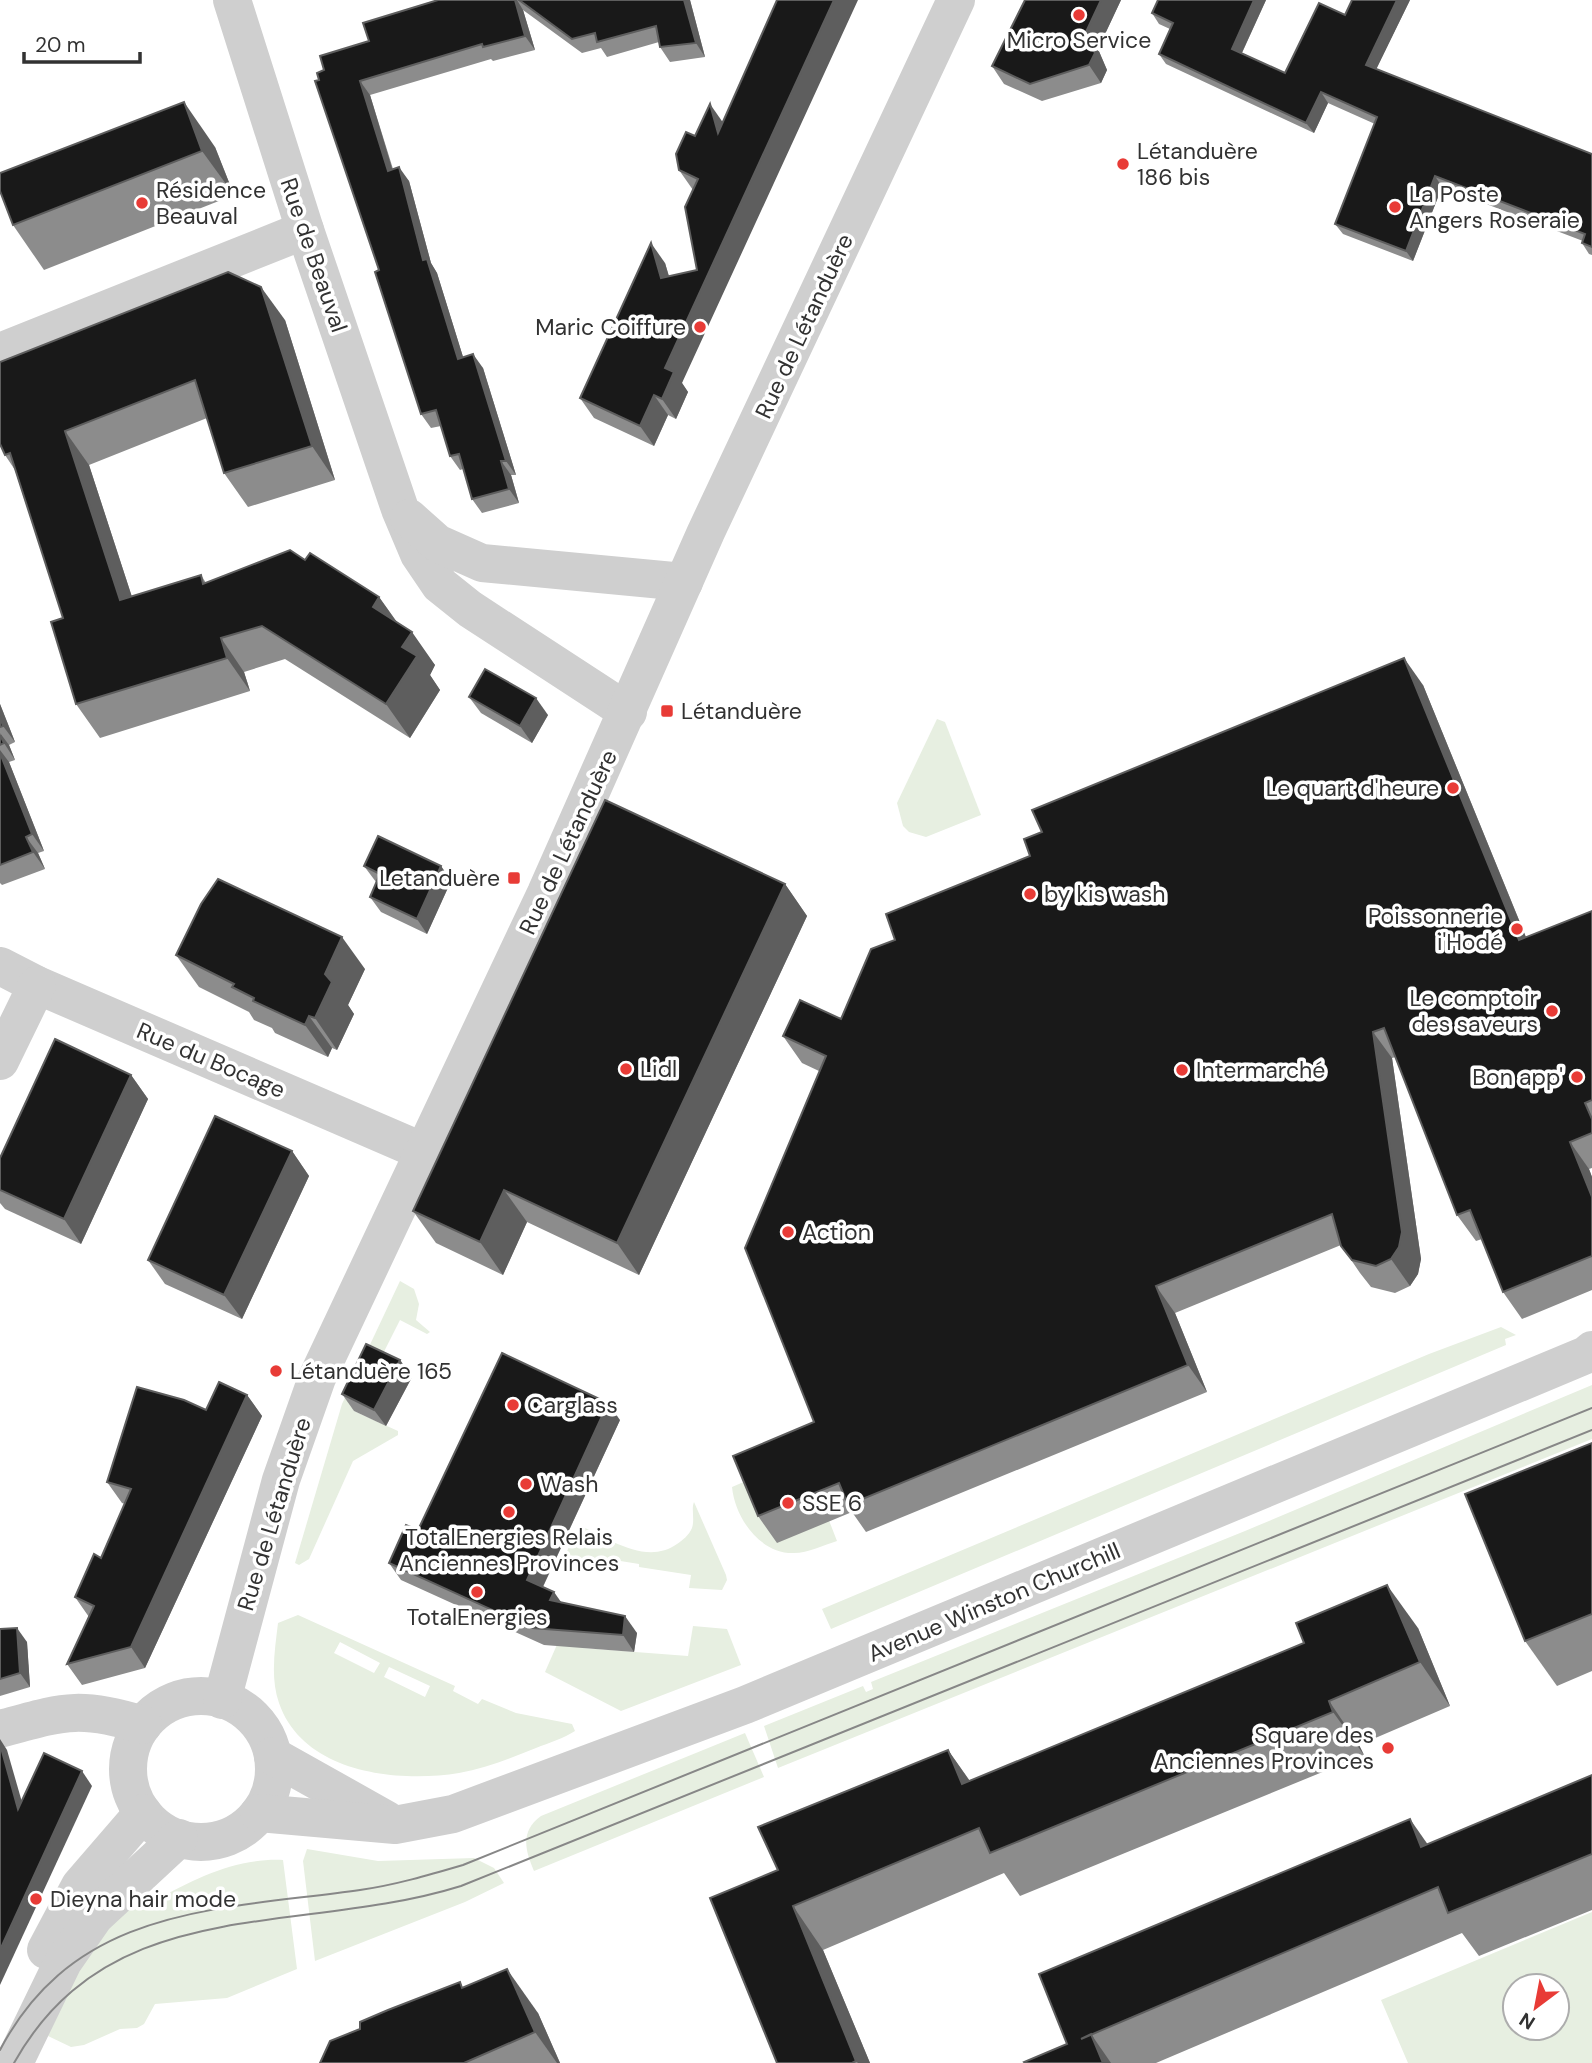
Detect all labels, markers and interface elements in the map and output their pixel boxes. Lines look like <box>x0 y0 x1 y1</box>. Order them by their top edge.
marker: Micro Service <box>1071 7 1087 23</box>
scale bar <box>24 21 140 65</box>
place label: Micro Service <box>1007 25 1151 55</box>
text: 20 m <box>35 31 86 59</box>
place label: Létanduère 186 bis <box>1137 136 1258 192</box>
marker: Létanduère 186 bis <box>1115 156 1131 172</box>
street label: Rue de Beauval <box>274 174 354 336</box>
place label: Résidence Beauval <box>156 175 266 231</box>
place label: La Poste Angers Roseraie <box>1409 179 1580 235</box>
marker: Résidence Beauval <box>134 195 150 211</box>
marker: La Poste Angers Roseraie <box>1387 199 1403 215</box>
street label: Rue de Létanduère <box>748 229 860 423</box>
place label: Maric Coiffure <box>535 312 686 342</box>
marker: Maric Coiffure <box>692 319 708 335</box>
place label: Létanduère <box>681 696 802 726</box>
marker: Létanduère <box>659 703 675 719</box>
street label: Rue de Létanduère <box>512 745 624 939</box>
place label: Le quart d'heure <box>1266 773 1439 803</box>
marker: Le quart d'heure <box>1445 780 1461 796</box>
place label: Letanduère <box>379 863 500 893</box>
marker: Letanduère <box>506 870 522 886</box>
place label: by kis wash <box>1044 879 1166 909</box>
marker: by kis wash <box>1022 886 1038 902</box>
place label: Poissonnerie i'Hodé <box>1368 901 1503 957</box>
marker: Poissonnerie i'Hodé <box>1509 921 1525 937</box>
place label: Le comptoir des saveurs <box>1410 983 1538 1039</box>
marker: Le comptoir des saveurs <box>1544 1003 1560 1019</box>
street label: Rue du Bocage <box>132 1015 290 1105</box>
place label: Lidl <box>640 1054 677 1084</box>
place label: Intermarché <box>1196 1055 1325 1085</box>
marker: Lidl <box>618 1061 634 1077</box>
marker: Intermarché <box>1174 1062 1190 1078</box>
place label: Bon app' <box>1472 1062 1563 1092</box>
marker: Bon app' <box>1569 1069 1585 1085</box>
place label: Action <box>802 1217 871 1247</box>
marker: Action <box>780 1224 796 1240</box>
place label: Létanduère 165 <box>290 1356 452 1386</box>
marker: Létanduère 165 <box>268 1363 284 1379</box>
place label: Carglass <box>527 1390 618 1420</box>
marker: Carglass <box>505 1397 521 1413</box>
street label: Rue de Létanduère <box>230 1414 318 1614</box>
place label: Wash <box>540 1469 598 1499</box>
marker: Wash <box>518 1476 534 1492</box>
place label: SSE 6 <box>802 1488 862 1518</box>
marker: SSE 6 <box>780 1495 796 1511</box>
marker: TotalEnergies Relais Anciennes Provinces <box>501 1504 517 1520</box>
place label: TotalEnergies Relais Anciennes Provinces <box>399 1522 619 1578</box>
street label: Avenue Winston Churchill <box>863 1535 1125 1669</box>
marker: TotalEnergies <box>469 1584 485 1600</box>
place label: TotalEnergies <box>406 1602 548 1632</box>
place label: Square des Anciennes Provinces <box>1154 1720 1374 1776</box>
marker: Square des Anciennes Provinces <box>1380 1740 1396 1756</box>
place label: Dieyna hair mode <box>50 1884 236 1914</box>
marker: Dieyna hair mode <box>28 1891 44 1907</box>
north arrow <box>1501 1972 1571 2042</box>
text: N <box>1515 2007 1540 2035</box>

